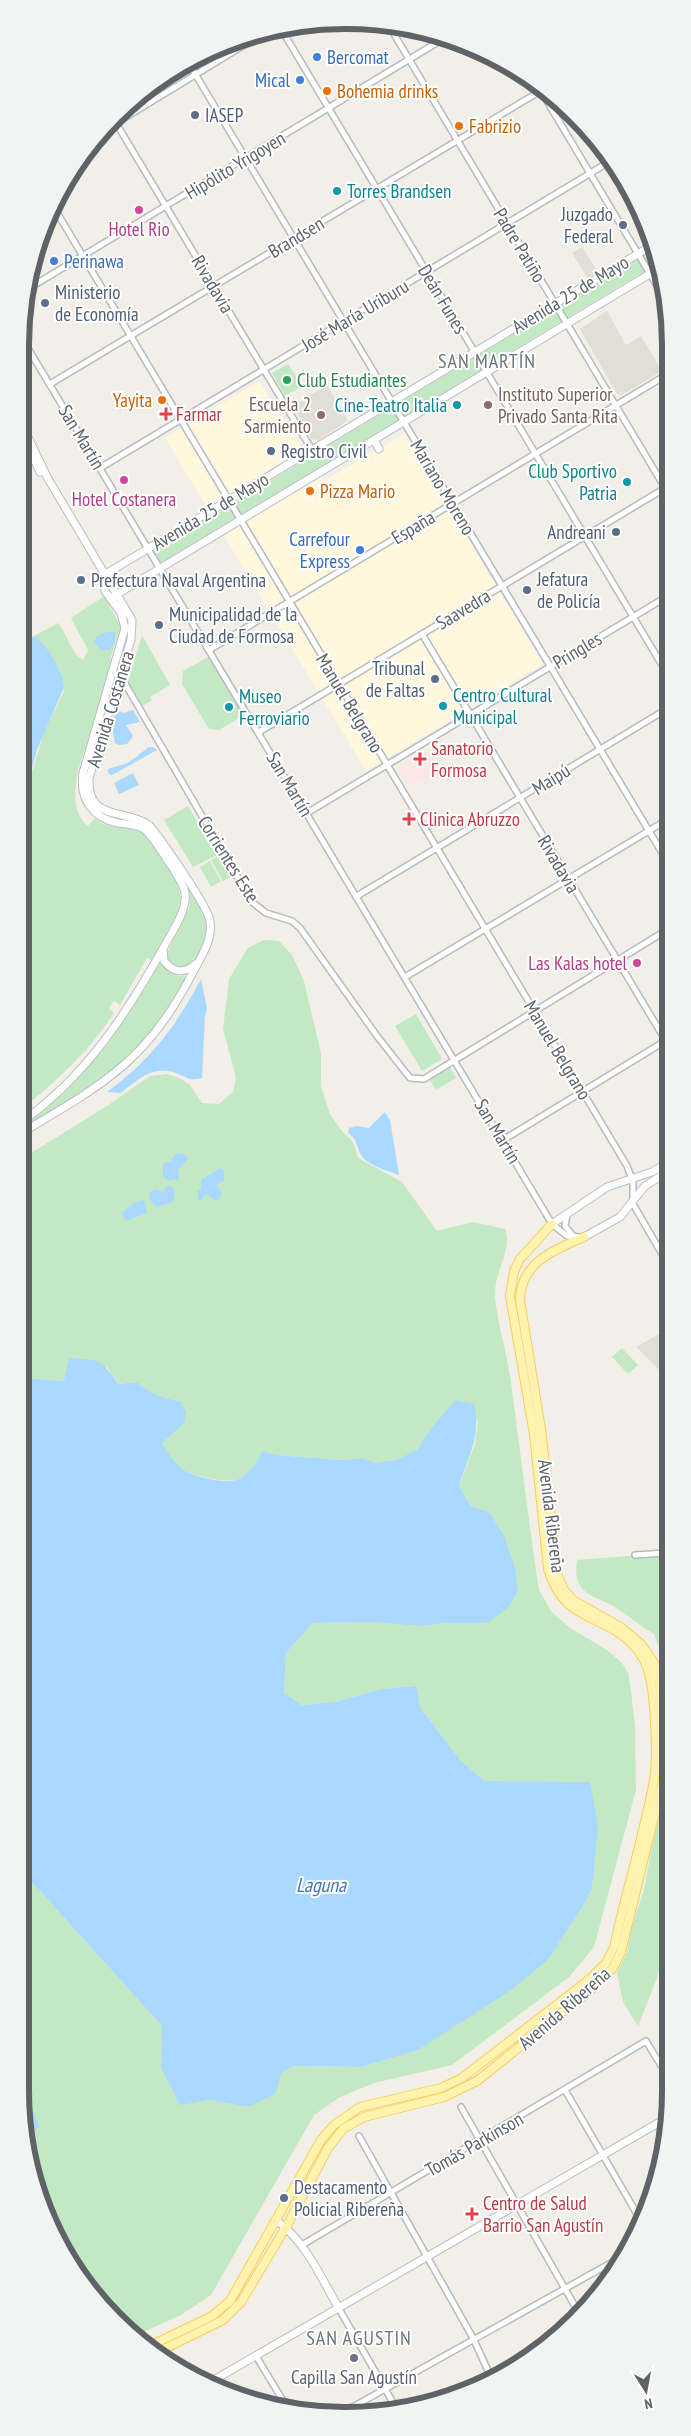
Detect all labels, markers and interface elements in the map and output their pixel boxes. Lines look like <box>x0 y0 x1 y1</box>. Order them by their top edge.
place label: Bercomat <box>327 45 390 69</box>
marker: Bercomat <box>311 51 323 63</box>
place label: Mical <box>255 68 291 92</box>
marker: Mical <box>294 74 306 86</box>
place label: Bohemia drinks <box>337 79 438 103</box>
marker: Bohemia drinks <box>321 85 333 97</box>
place label: IASEP <box>205 103 244 127</box>
marker: IASEP <box>189 109 201 121</box>
place label: Fabrizio <box>469 114 521 138</box>
marker: Fabrizio <box>453 120 465 132</box>
street label: Hipólito Yrigoyen <box>181 126 289 204</box>
place label: Torres Brandsen <box>347 179 451 203</box>
marker: Torres Brandsen <box>331 185 343 197</box>
place label: Juzgado Federal <box>560 202 614 248</box>
street label: Padre Patiño <box>488 203 552 287</box>
marker: Hotel Rio <box>133 204 145 216</box>
street label: Brandsen <box>264 211 328 263</box>
place label: Hotel Rio <box>108 217 170 241</box>
marker: Juzgado Federal <box>617 219 629 231</box>
place label: Perinawa <box>64 249 124 273</box>
street label: Avenida 25 de Mayo <box>507 250 633 338</box>
street label: Rivadavia <box>186 251 240 317</box>
marker: Perinawa <box>48 255 60 267</box>
street label: Deán Funes <box>413 260 473 338</box>
street label: José María Uriburu <box>296 274 413 357</box>
place label: Ministerio de Economía <box>55 280 139 326</box>
marker: Ministerio de Economía <box>39 297 51 309</box>
district label: SAN MARTÍN <box>438 348 536 374</box>
place label: Club Estudiantes <box>297 368 406 392</box>
marker: Club Estudiantes <box>281 374 293 386</box>
place label: Instituto Superior Privado Santa Rita <box>498 382 618 428</box>
place label: Yayita <box>113 388 152 412</box>
place label: Escuela 2 Sarmiento <box>244 392 311 438</box>
place label: Cine-Teatro Italia <box>335 393 447 417</box>
marker: Yayita <box>156 394 168 406</box>
marker: Cine-Teatro Italia <box>451 399 463 411</box>
marker: Instituto Superior Privado Santa Rita <box>482 399 494 411</box>
street label: San Martín <box>53 400 111 474</box>
place label: Farmar <box>176 402 223 426</box>
marker: Farmar <box>160 408 172 420</box>
marker: Escuela 2 Sarmiento <box>315 409 327 421</box>
street label: Mariano Moreno <box>405 435 481 539</box>
place label: Registro Civil <box>281 439 368 463</box>
marker: Registro Civil <box>265 445 277 457</box>
place label: Club Sportivo Patria <box>528 459 617 505</box>
street label: Avenida 25 de Mayo <box>147 467 273 555</box>
marker: Hotel Costanera <box>118 474 130 486</box>
marker: Club Sportivo Patria <box>621 476 633 488</box>
place label: Pizza Mario <box>320 479 395 503</box>
marker: Pizza Mario <box>304 485 316 497</box>
place label: Hotel Costanera <box>72 487 176 511</box>
street label: España <box>387 505 439 549</box>
place label: Andreani <box>547 520 606 544</box>
marker: Andreani <box>610 526 622 538</box>
place label: Carrefour Express <box>289 527 351 573</box>
marker: Carrefour Express <box>354 544 366 556</box>
place label: Jefatura de Policía <box>536 567 600 613</box>
place label: Prefectura Naval Argentina <box>91 568 266 592</box>
marker: Prefectura Naval Argentina <box>75 574 87 586</box>
street label: Saavedra <box>431 583 495 635</box>
marker: Jefatura de Policía <box>521 584 533 596</box>
place label: Municipalidad de la Ciudad de Formosa <box>169 602 297 648</box>
marker: Municipalidad de la Ciudad de Formosa <box>153 619 165 631</box>
street label: Pringles <box>548 626 606 674</box>
street label: Avenida Costanera <box>81 648 139 770</box>
street label: Manuel Belgrano <box>311 649 389 757</box>
place label: Tribunal de Faltas <box>366 656 426 702</box>
marker: Tribunal de Faltas <box>429 673 441 685</box>
place label: Centro Cultural Municipal <box>453 683 552 729</box>
place label: Museo Ferroviario <box>239 684 310 730</box>
marker: Centro Cultural Municipal <box>437 700 449 712</box>
marker: Museo Ferroviario <box>223 701 235 713</box>
place label: Sanatorio Formosa <box>431 736 494 782</box>
street label: San Martín <box>261 747 319 821</box>
marker: Sanatorio Formosa <box>413 752 427 766</box>
street label: Maipú <box>528 758 574 800</box>
place label: Clinica Abruzzo <box>420 807 520 831</box>
street label: Corrientes Este <box>193 811 265 907</box>
marker: Clinica Abruzzo <box>402 812 416 826</box>
street label: Rivadavia <box>532 831 586 897</box>
place label: Las Kalas hotel <box>528 951 628 975</box>
marker: Las Kalas hotel <box>631 957 643 969</box>
street label: Manuel Belgrano <box>519 996 597 1104</box>
street label: San Martín <box>469 1094 527 1168</box>
street label: Avenida Ribereña <box>533 1458 571 1574</box>
water label: Laguna <box>296 1872 347 1898</box>
street label: Avenida Ribereña <box>513 1961 615 2055</box>
street label: Tomás Parkinson <box>421 2106 527 2182</box>
place label: Destacamento Policial Ribereña <box>294 2175 404 2221</box>
place label: Centro de Salud Barrio San Agustín <box>483 2191 603 2237</box>
marker: Destacamento Policial Ribereña <box>278 2192 290 2204</box>
marker: Centro de Salud Barrio San Agustín <box>465 2207 479 2221</box>
district label: SAN AGUSTIN <box>306 2325 412 2351</box>
marker: Capilla San Agustín <box>348 2352 360 2364</box>
place label: Capilla San Agustín <box>291 2365 417 2389</box>
north arrow <box>621 2366 671 2416</box>
text: N <box>643 2394 654 2413</box>

